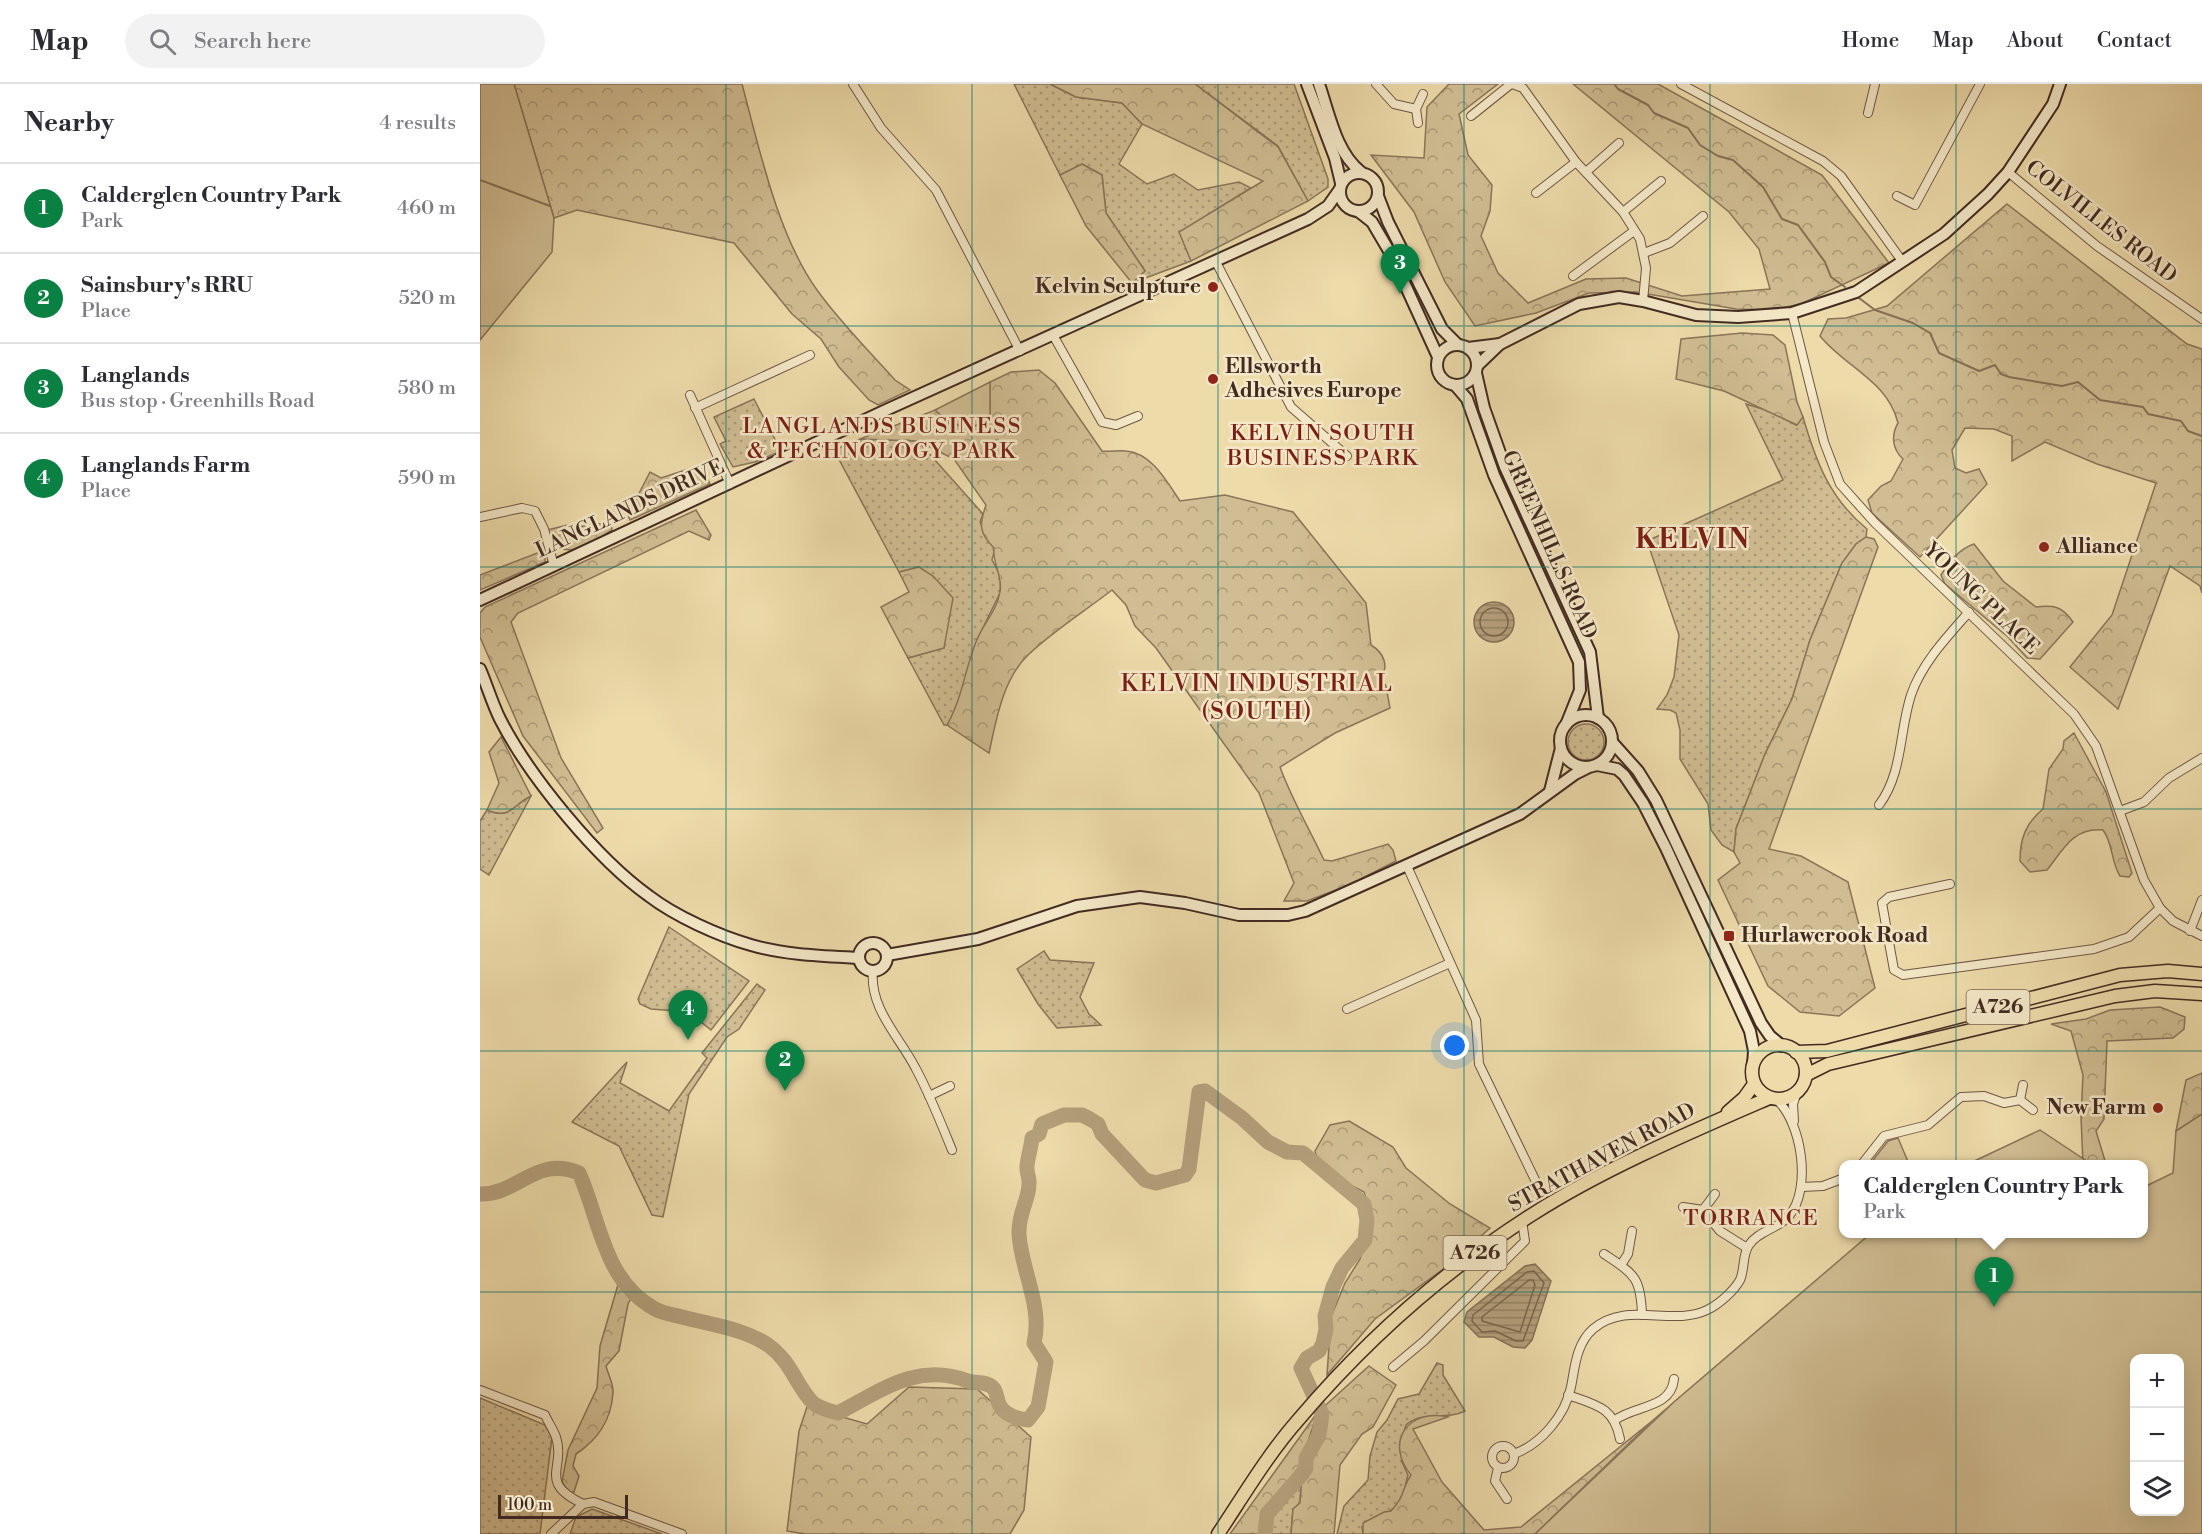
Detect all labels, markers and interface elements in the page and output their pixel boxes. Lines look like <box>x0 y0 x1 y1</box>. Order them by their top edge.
search box <box>125 14 545 68</box>
text: Map <box>30 24 89 59</box>
icon: search <box>146 25 179 58</box>
text: Search here <box>194 28 311 55</box>
text: Home <box>1842 28 1899 54</box>
text: Map <box>1932 28 1974 54</box>
text: About <box>2007 28 2064 54</box>
text: Contact <box>2097 28 2172 54</box>
text: Nearby <box>24 107 114 139</box>
text: 4 results <box>379 111 456 136</box>
street label: COLVILLES ROAD <box>2020 155 2182 289</box>
text: Calderglen Country Park <box>81 182 341 209</box>
text: 1 <box>39 196 48 221</box>
text: 460 m <box>397 196 456 221</box>
text: Park <box>81 209 123 234</box>
pin: 3 <box>1380 244 1420 294</box>
text: Sainsbury's RRU <box>81 272 253 299</box>
place label: Kelvin Sculpture <box>1035 274 1201 300</box>
marker: Kelvin Sculpture <box>1206 280 1220 294</box>
text: 2 <box>37 286 50 311</box>
text: 520 m <box>399 286 456 311</box>
text: Place <box>81 299 131 324</box>
place label: Ellsworth Adhesives Europe <box>1224 354 1402 404</box>
text: Langlands <box>81 362 190 389</box>
marker: Ellsworth Adhesives Europe <box>1206 372 1220 386</box>
text: 3 <box>37 376 50 401</box>
text: 580 m <box>398 376 456 401</box>
text: Bus stop · Greenhills Road <box>81 389 314 414</box>
district label: LANGLANDS BUSINESS & TECHNOLOGY PARK <box>742 413 1022 465</box>
district label: KELVIN SOUTH BUSINESS PARK <box>1226 420 1420 472</box>
street label: GREENHILLS ROAD <box>1496 447 1602 643</box>
text: Langlands Farm <box>81 452 250 479</box>
street label: LANGLANDS DRIVE <box>531 454 729 564</box>
text: 4 <box>37 466 50 491</box>
text: 590 m <box>398 466 456 491</box>
text: Place <box>81 479 131 504</box>
district label: KELVIN <box>1635 523 1751 557</box>
place label: Alliance <box>2055 534 2138 560</box>
street label: YOUNG PLACE <box>1917 537 2044 661</box>
marker: Alliance <box>2037 540 2051 554</box>
district label: KELVIN INDUSTRIAL (SOUTH) <box>1121 669 1393 727</box>
place label: Hurlawcrook Road <box>1741 923 1929 949</box>
marker: Hurlawcrook Road <box>1722 929 1736 943</box>
pin: 4 <box>668 990 708 1040</box>
road number: A726 <box>1966 990 2030 1024</box>
your location <box>1440 1031 1469 1060</box>
pin: 2 <box>766 1042 804 1091</box>
place label: New Farm <box>2046 1095 2146 1121</box>
street label: STRATHAVEN ROAD <box>1504 1098 1700 1218</box>
marker: New Farm <box>2151 1101 2165 1115</box>
popup <box>1839 1160 2148 1238</box>
text: Calderglen Country Park <box>1863 1173 2124 1200</box>
text: Park <box>1863 1200 1905 1225</box>
district label: TORRANCE <box>1683 1205 1819 1232</box>
road number: A726 <box>1444 1236 1506 1270</box>
pin: 1 <box>1974 1258 2014 1307</box>
map controls <box>2130 1354 2184 1516</box>
button: + <box>2130 1354 2184 1408</box>
button: − <box>2130 1408 2184 1462</box>
button: layers <box>2130 1462 2184 1516</box>
scale bar <box>498 1492 628 1520</box>
text: 100 m <box>507 1495 552 1515</box>

